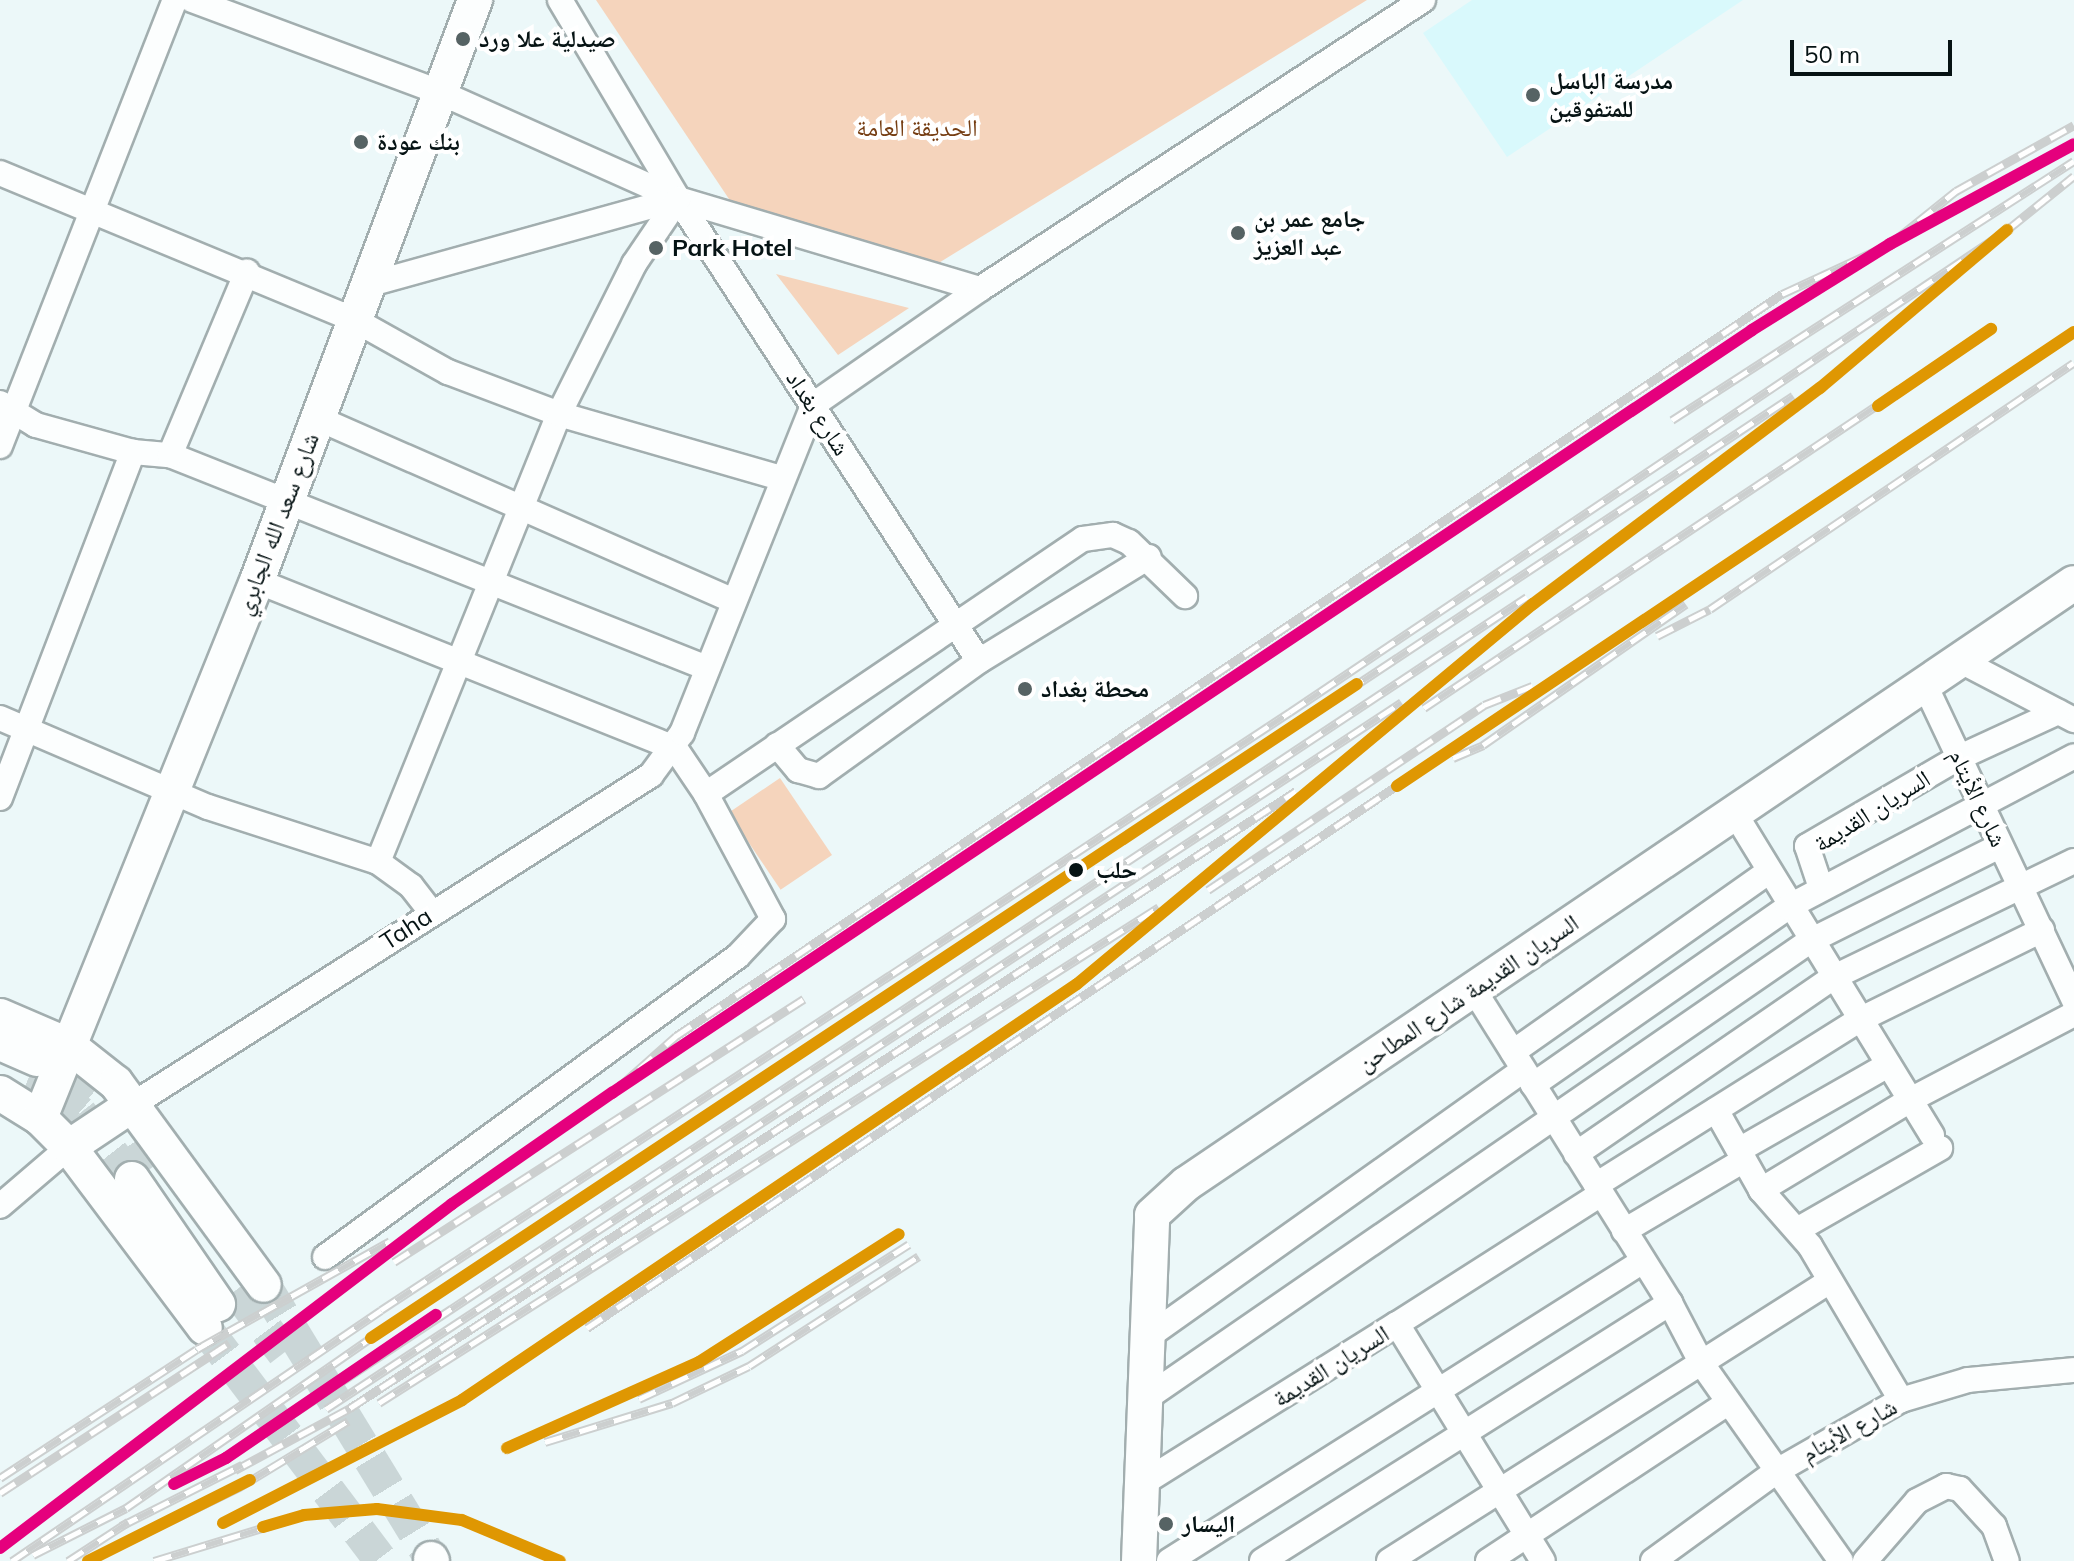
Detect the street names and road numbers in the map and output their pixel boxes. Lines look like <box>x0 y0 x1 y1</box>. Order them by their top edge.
street label: شارع بغداد <box>780 365 856 461</box>
street label: شارع سعد الله الجابري <box>229 429 325 619</box>
street label: شارع الأيتام <box>1943 744 2013 852</box>
street label: السريان القديمة <box>1809 764 1935 858</box>
street label: Taha <box>375 902 437 956</box>
street label: السريان القديمة شارع المطاحن <box>1352 908 1584 1078</box>
street label: السريان القديمة <box>1268 1319 1394 1413</box>
street label: شارع الأيتام <box>1796 1392 1902 1468</box>

